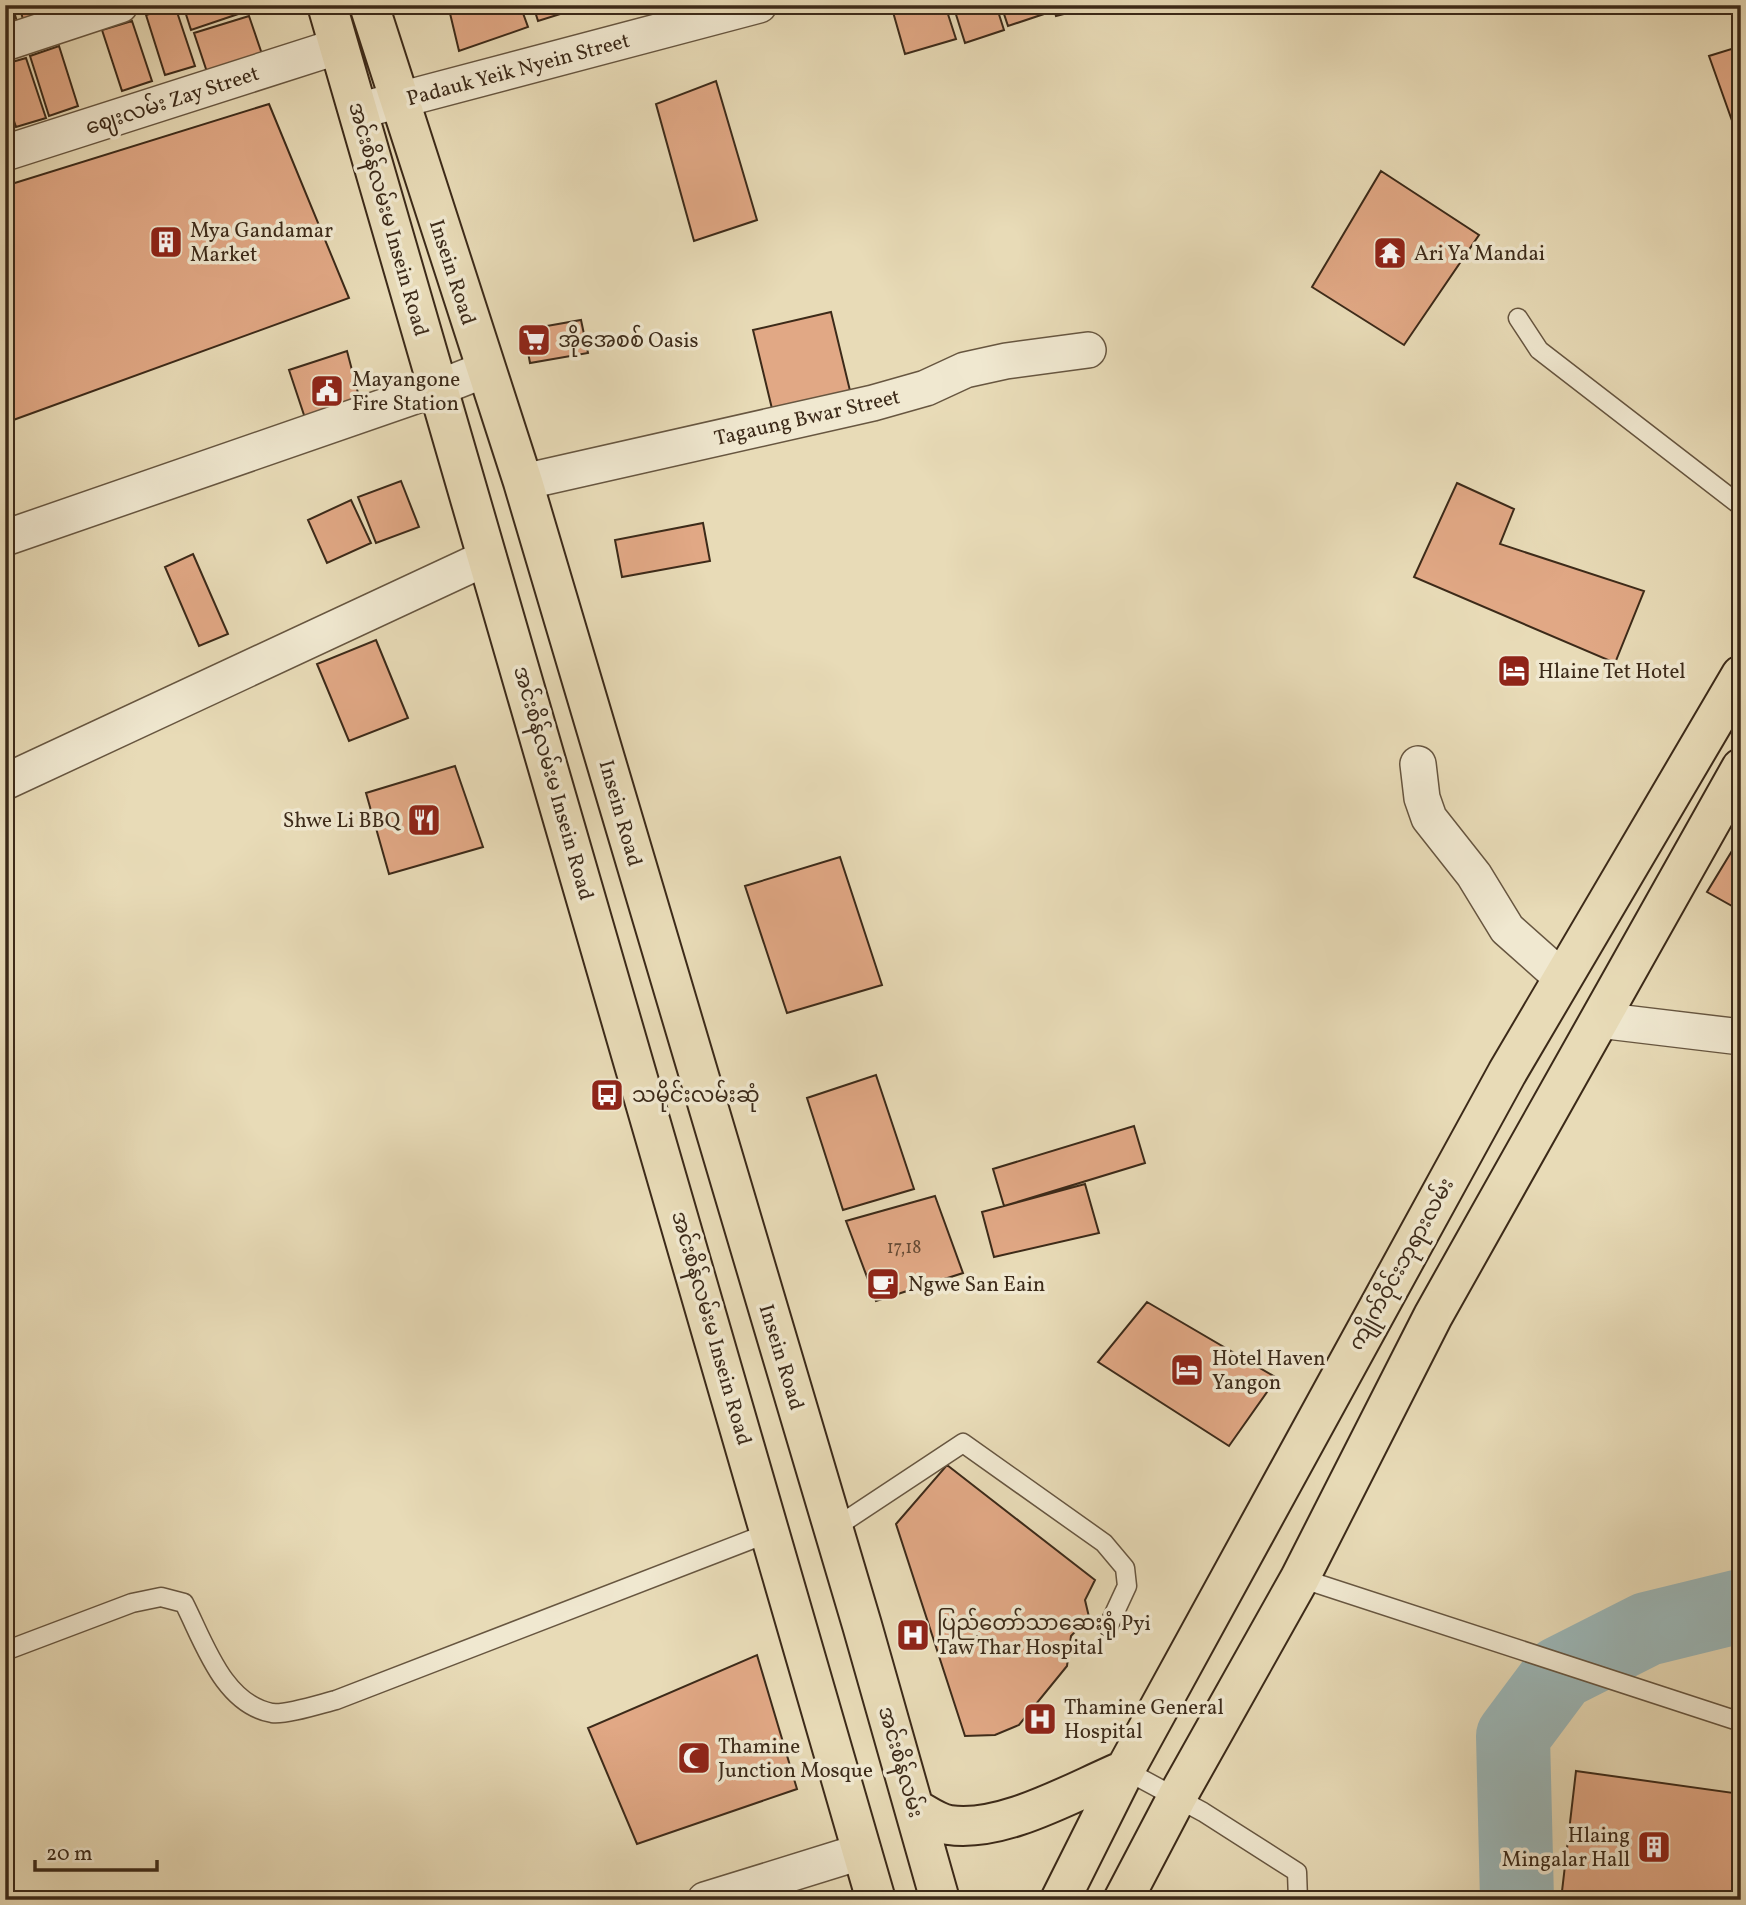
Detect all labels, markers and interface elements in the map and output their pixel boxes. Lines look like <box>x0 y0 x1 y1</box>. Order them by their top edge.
street label: Padauk Yeik Nyein Street <box>404 27 633 114</box>
street label: ဈေးလမ်း Zay Street <box>81 57 263 144</box>
street label: အင်းစိန်လမ်းမ Insein Road <box>339 98 438 340</box>
street label: Insein Road <box>421 216 482 329</box>
place label: Mya Gandamar Market <box>190 217 333 270</box>
building icon: Mya Gandamar Market <box>147 223 185 261</box>
temple icon: Ari Ya Mandai <box>1371 234 1409 272</box>
place label: Ari Ya Mandai <box>1414 240 1545 269</box>
supermarket icon: အိုအေစစ် Oasis <box>515 321 553 359</box>
place label: အိုအေစစ် Oasis <box>558 324 698 357</box>
place label: Mayangone Fire Station <box>352 366 460 419</box>
public building icon: Mayangone Fire Station <box>308 372 346 410</box>
street label: Tagaung Bwar Street <box>712 383 903 454</box>
hotel icon: Hlaine Tet Hotel <box>1495 652 1533 690</box>
place label: Hlaine Tet Hotel <box>1538 658 1686 687</box>
street label: အင်းစိန်လမ်းမ Insein Road <box>504 662 603 904</box>
street label: Insein Road <box>591 757 649 870</box>
restaurant icon: Shwe Li BBQ <box>405 801 443 839</box>
place label: Shwe Li BBQ <box>283 807 402 836</box>
bus stop icon: သမိုင်းလမ်းဆုံ <box>588 1076 626 1114</box>
place label: သမိုင်းလမ်းဆုံ <box>632 1079 760 1112</box>
street label: ကျိုက်ဝိုင်းဘုရားလမ်း <box>1340 1172 1464 1357</box>
street label: အင်းစိန်လမ်းမ Insein Road <box>662 1207 761 1449</box>
house number: 17,18 <box>887 1236 921 1261</box>
cafe icon: Ngwe San Eain <box>864 1265 902 1303</box>
place label: Ngwe San Eain <box>908 1271 1045 1300</box>
street label: Insein Road <box>751 1301 810 1414</box>
place label: Hotel Haven Yangon <box>1212 1345 1326 1398</box>
hotel icon: Hotel Haven Yangon <box>1168 1351 1206 1389</box>
place label: ပြည်တော်သာဆေးရုံ Pyi Taw Thar Hospital <box>937 1607 1151 1663</box>
hospital icon: ပြည်တော်သာဆေးရုံ Pyi Taw Thar Hospital <box>894 1616 932 1654</box>
place label: Thamine General Hospital <box>1064 1694 1224 1747</box>
hospital icon: Thamine General Hospital <box>1021 1700 1059 1738</box>
street label: အင်းစိန်လမ်း <box>869 1703 932 1822</box>
place label: Thamine Junction Mosque <box>718 1733 873 1786</box>
mosque icon: Thamine Junction Mosque <box>675 1739 713 1777</box>
place label: Hlaing Mingalar Hall <box>1502 1822 1630 1875</box>
scale bar <box>35 1828 158 1872</box>
building icon: Hlaing Mingalar Hall <box>1635 1828 1673 1866</box>
text: 20 m <box>46 1840 92 1869</box>

